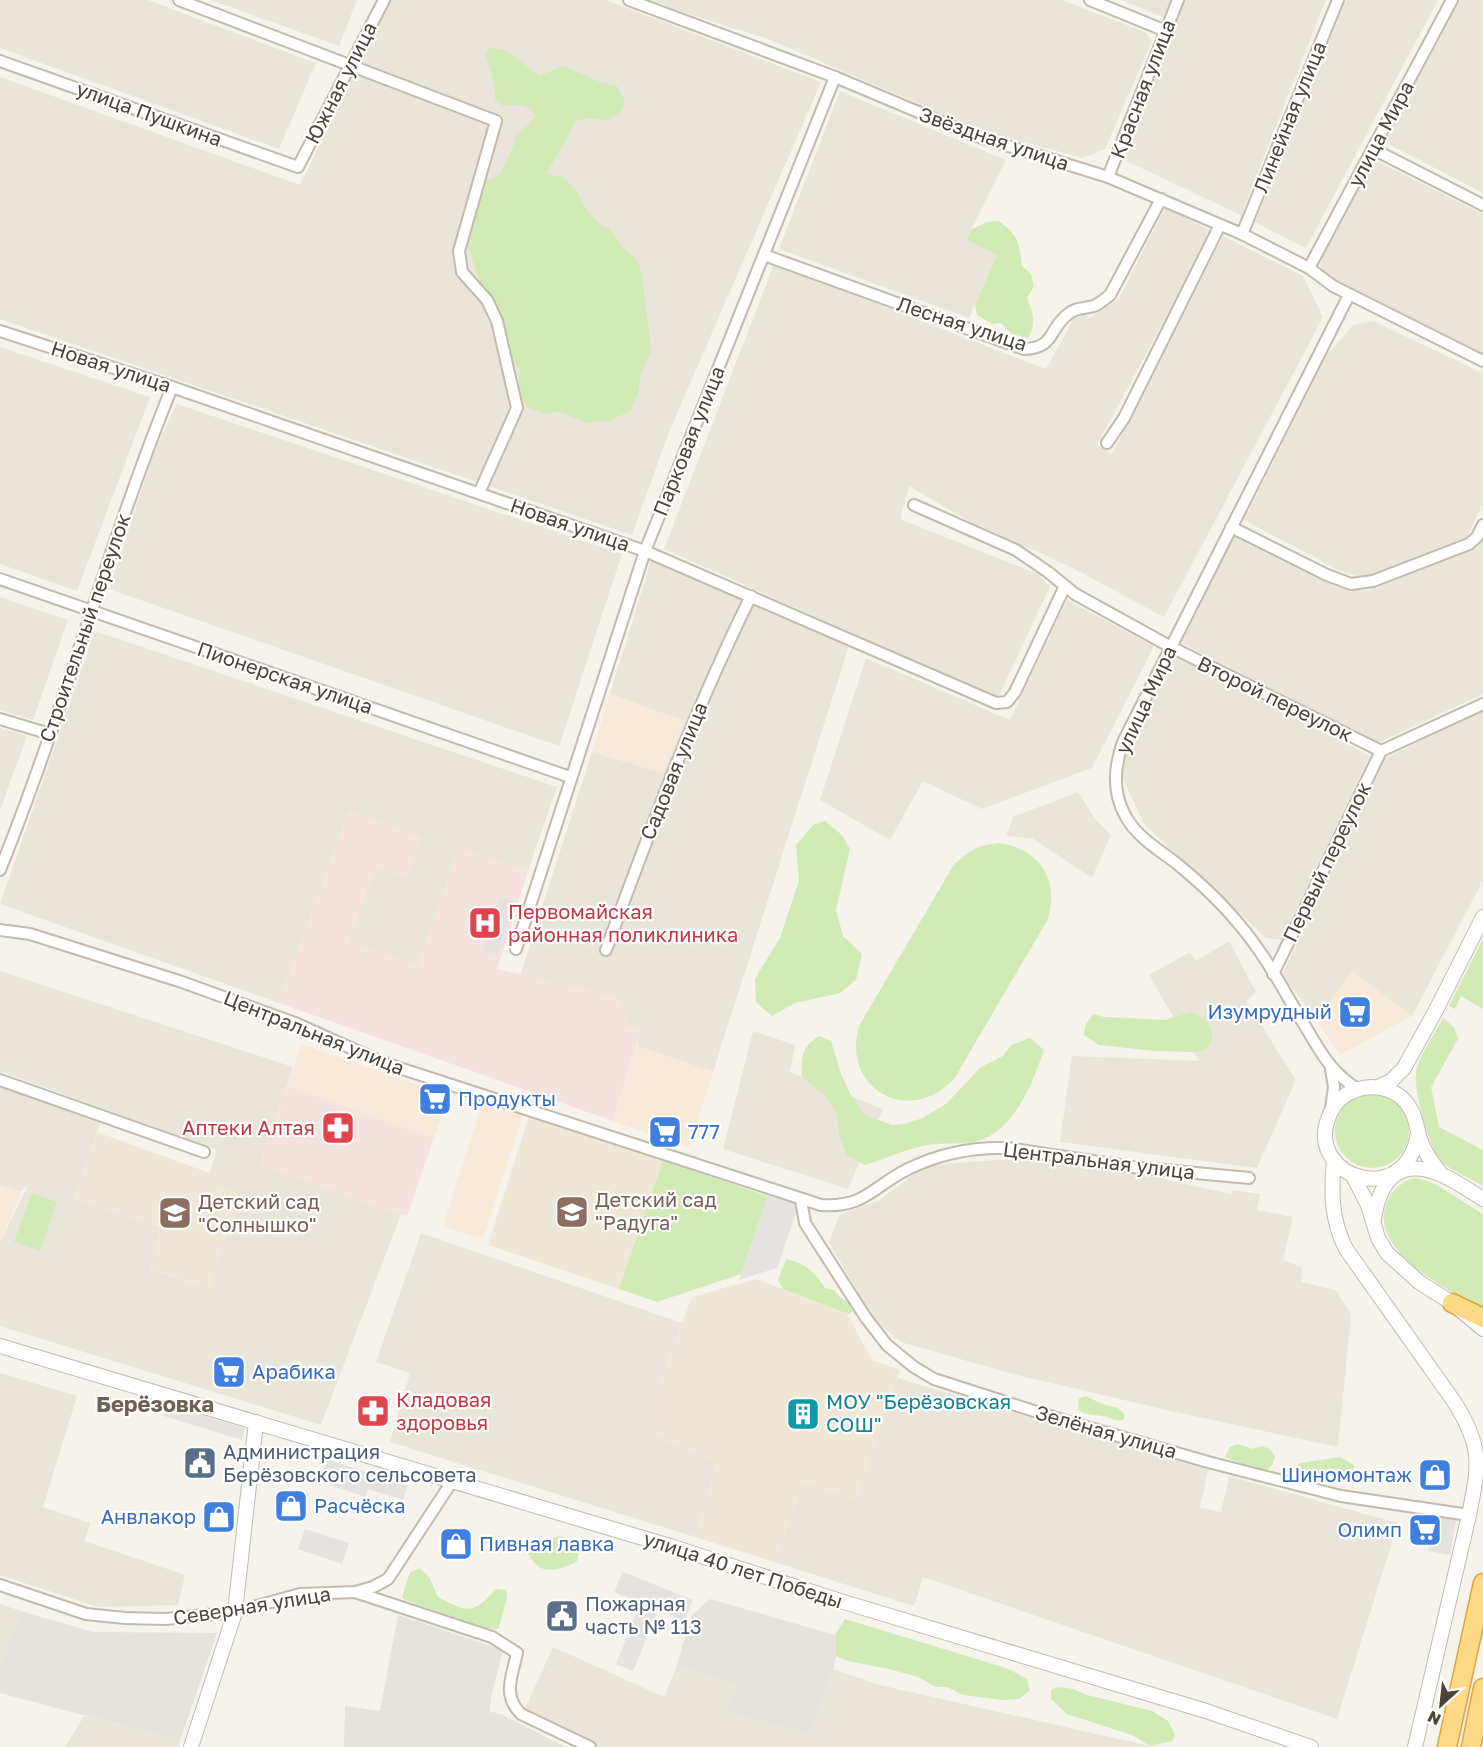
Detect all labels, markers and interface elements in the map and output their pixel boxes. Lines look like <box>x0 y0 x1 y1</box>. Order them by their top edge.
street label: Красная улица <box>1105 16 1180 162</box>
street label: Южная улица <box>299 18 381 147</box>
street label: Линейная улица <box>1248 37 1330 196</box>
street label: улица Пушкина <box>73 76 225 151</box>
street label: улица Мира <box>1342 76 1418 191</box>
street label: Звёздная улица <box>916 101 1072 175</box>
street label: Лесная улица <box>894 291 1030 355</box>
street label: Новая улица <box>48 335 174 397</box>
street label: Парковая улица <box>647 362 729 519</box>
street label: Новая улица <box>507 492 633 556</box>
street label: Строительный переулок <box>34 510 135 745</box>
street label: Пионерская улица <box>195 636 376 718</box>
street label: улица Мира <box>1110 642 1181 757</box>
street label: Второй переулок <box>1194 650 1357 746</box>
street label: Садовая улица <box>634 698 712 843</box>
street label: Первый переулок <box>1277 778 1375 946</box>
place label: Первомайская районная поликлиника <box>508 899 738 946</box>
hospital icon: Первомайская районная поликлиника <box>467 905 503 941</box>
street label: Центральная улица <box>220 985 408 1079</box>
supermarket icon: Изумрудный <box>1337 994 1373 1030</box>
place label: Изумрудный <box>1208 999 1332 1023</box>
supermarket icon: Продукты <box>417 1081 453 1117</box>
place label: Продукты <box>458 1086 556 1110</box>
pharmacy icon: Аптеки Алтая <box>320 1110 356 1146</box>
supermarket icon: 777 <box>647 1114 683 1150</box>
place label: Аптеки Алтая <box>182 1115 315 1139</box>
place label: 777 <box>688 1119 720 1143</box>
street label: Центральная улица <box>1002 1136 1196 1184</box>
place label: Детский сад "Радуга" <box>595 1187 717 1234</box>
place label: Детский сад "Солнышко" <box>198 1189 320 1236</box>
school or university icon: Детский сад "Радуга" <box>554 1194 590 1230</box>
school or university icon: Детский сад "Солнышко" <box>157 1195 193 1231</box>
supermarket icon: Арабика <box>211 1354 247 1390</box>
place label: Арабика <box>252 1359 336 1383</box>
place label: Кладовая здоровья <box>396 1387 492 1434</box>
place label: МОУ "Берёзовская СОШ" <box>826 1389 1011 1436</box>
district label: Берёзовка <box>96 1390 214 1417</box>
pharmacy icon: Кладовая здоровья <box>355 1393 391 1429</box>
building icon: МОУ "Берёзовская СОШ" <box>785 1396 821 1432</box>
street label: Зелёная улица <box>1033 1399 1180 1463</box>
place label: Администрация Берёзовского сельсовета <box>223 1439 477 1486</box>
public building icon: Администрация Берёзовского сельсовета <box>182 1445 218 1481</box>
shop icon: Шиномонтаж <box>1417 1457 1453 1493</box>
place label: Шиномонтаж <box>1281 1462 1412 1486</box>
shop icon: Расчёска <box>273 1488 309 1524</box>
place label: Расчёска <box>314 1493 406 1517</box>
shop icon: Анвлакор <box>201 1499 237 1535</box>
place label: Анвлакор <box>101 1504 196 1528</box>
supermarket icon: Олимп <box>1407 1512 1443 1548</box>
place label: Олимп <box>1338 1517 1402 1541</box>
street label: улица 40 лет Победы <box>641 1525 846 1613</box>
shop icon: Пивная лавка <box>438 1526 474 1562</box>
place label: Пивная лавка <box>479 1531 614 1555</box>
street label: Северная улица <box>171 1581 332 1629</box>
place label: Пожарная часть № 113 <box>585 1591 702 1638</box>
public building icon: Пожарная часть № 113 <box>544 1598 580 1634</box>
north arrow <box>1411 1675 1471 1735</box>
text: N <box>1424 1707 1444 1730</box>

